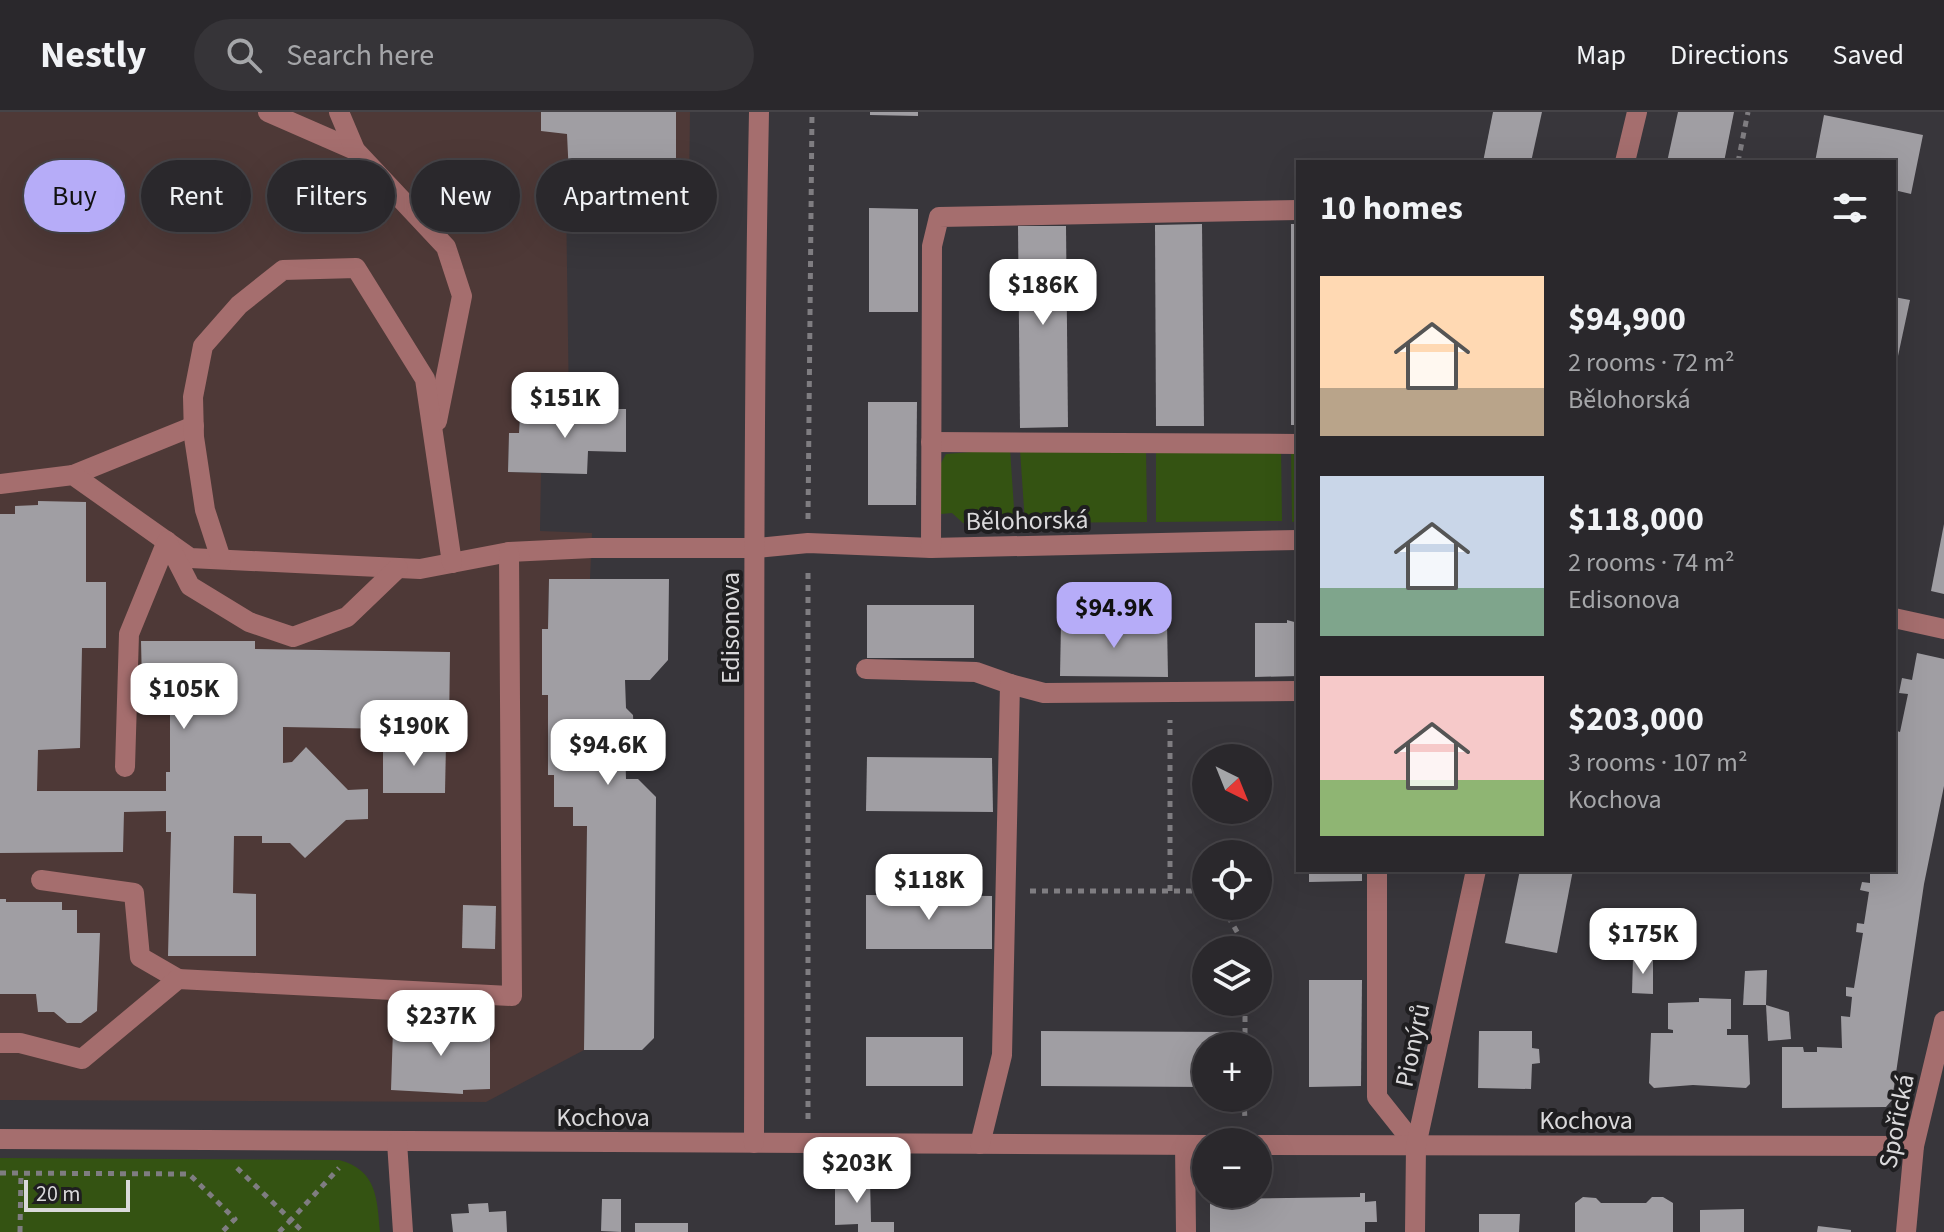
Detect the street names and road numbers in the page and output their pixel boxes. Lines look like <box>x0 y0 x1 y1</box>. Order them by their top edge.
street label: Bělohorská <box>965 501 1089 540</box>
street label: Edisonova <box>712 572 749 684</box>
street label: Pionýrů <box>1386 1000 1439 1090</box>
street label: Spořická <box>1869 1071 1924 1171</box>
street label: Kochova <box>556 1099 650 1136</box>
street label: Kochova <box>1539 1102 1633 1139</box>

